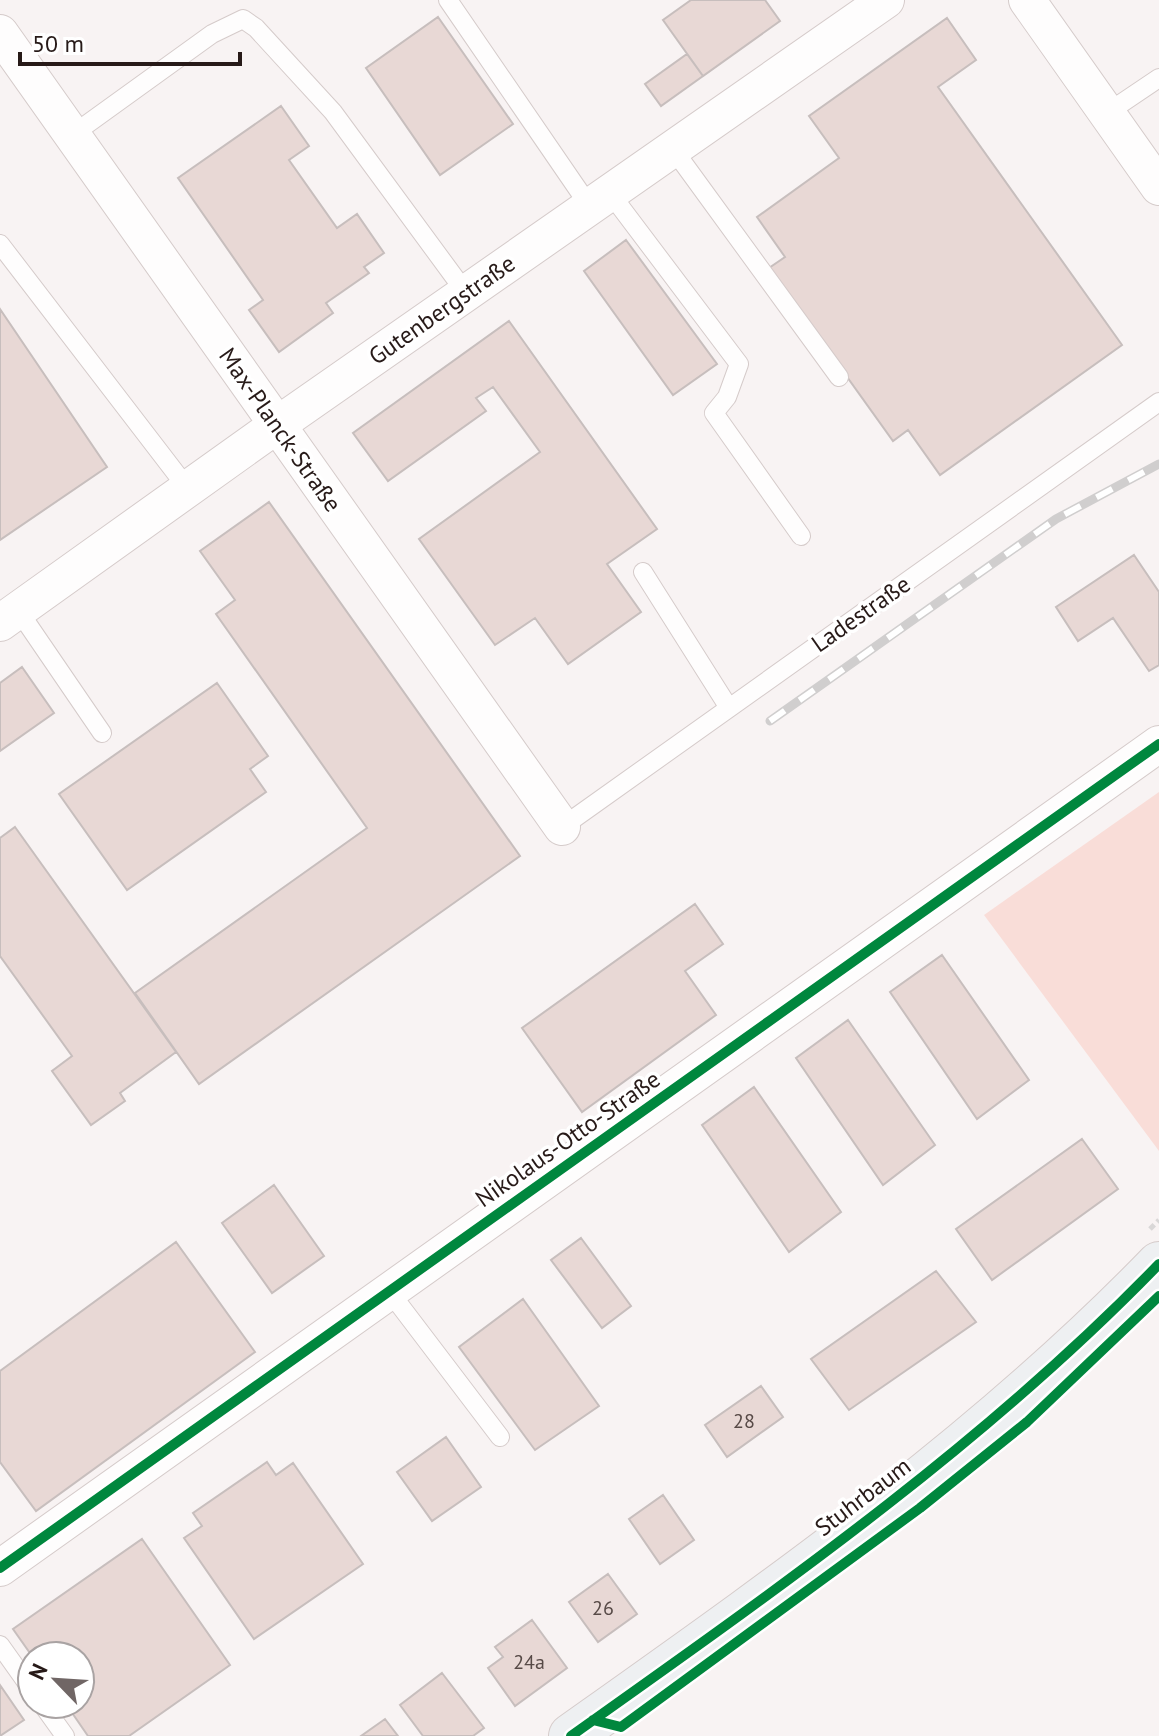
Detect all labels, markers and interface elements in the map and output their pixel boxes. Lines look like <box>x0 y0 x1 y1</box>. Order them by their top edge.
scale bar <box>20 16 240 66</box>
text: 50 m <box>32 28 84 59</box>
street label: Gutenbergstraße <box>362 248 521 372</box>
street label: Max-Planck-Straße <box>212 342 349 518</box>
street label: Ladestraße <box>805 568 916 659</box>
street label: Nikolaus-Otto-Straße <box>469 1063 666 1214</box>
house number: 28 <box>733 1408 755 1434</box>
street label: Stuhrbaum <box>808 1450 917 1543</box>
house number: 26 <box>592 1595 614 1621</box>
north arrow <box>16 1640 96 1720</box>
house number: 24a <box>513 1649 545 1675</box>
text: N <box>22 1659 54 1684</box>

